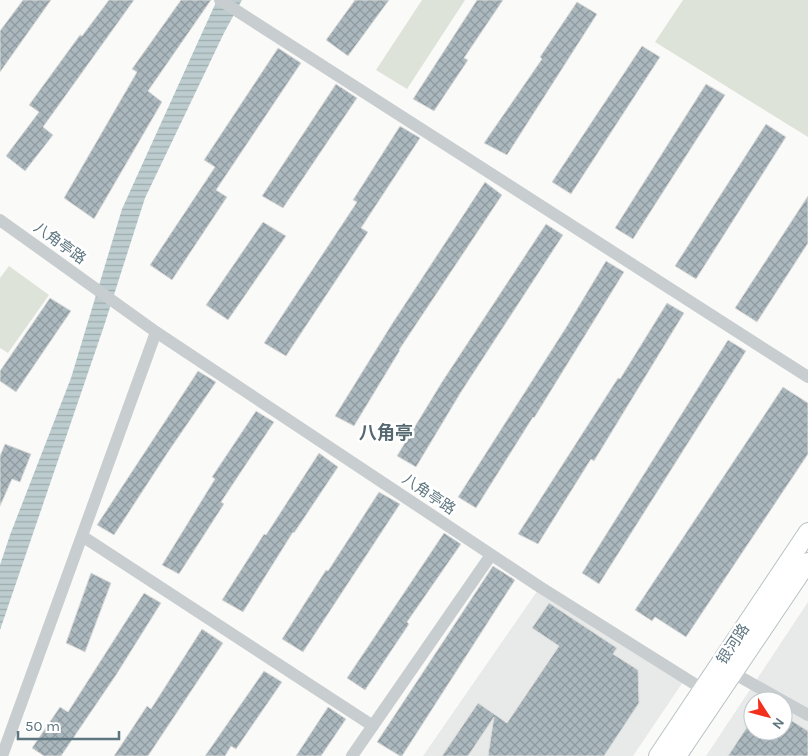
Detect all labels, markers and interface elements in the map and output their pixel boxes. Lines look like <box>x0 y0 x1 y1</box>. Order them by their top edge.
street label: 八角亭路 <box>30 218 90 268</box>
district label: 八角亭 <box>359 422 413 444</box>
street label: 八角亭路 <box>399 470 459 518</box>
street label: 银河路 <box>713 620 753 668</box>
north arrow <box>743 691 793 741</box>
scale bar <box>18 708 119 740</box>
text: N <box>768 714 788 732</box>
text: 50 m <box>25 717 60 735</box>

